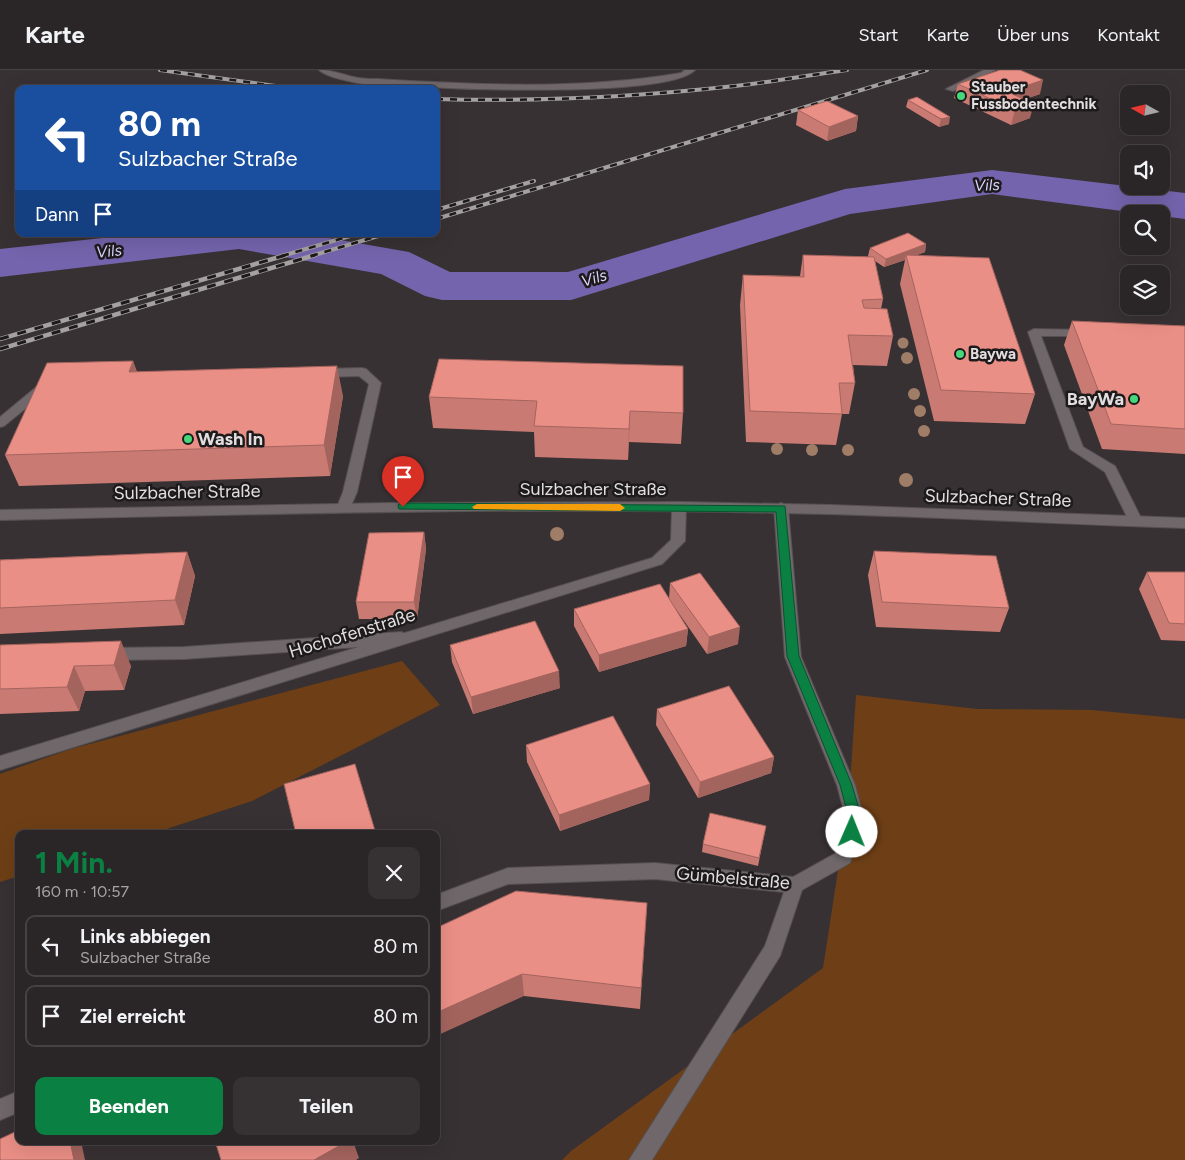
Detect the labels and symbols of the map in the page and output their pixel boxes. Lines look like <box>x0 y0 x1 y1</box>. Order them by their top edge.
place label: Stauber Fussbodentechnik <box>971 78 1097 113</box>
north arrow <box>1120 85 1170 135</box>
marker: Stauber Fussbodentechnik <box>955 90 967 102</box>
water label: Vils <box>974 175 1001 195</box>
water label: Vils <box>95 240 123 262</box>
water label: Vils <box>579 265 610 291</box>
place label: Baywa <box>970 345 1016 363</box>
marker: Baywa <box>954 348 966 360</box>
place label: BayWa <box>1067 388 1124 410</box>
marker: BayWa <box>1128 393 1140 405</box>
place label: Wash In <box>198 428 263 450</box>
marker: Wash In <box>182 433 194 445</box>
pin <box>382 456 424 507</box>
street label: Sulzbacher Straße <box>520 478 667 500</box>
street label: Sulzbacher Straße <box>113 480 261 504</box>
street label: Sulzbacher Straße <box>924 484 1072 512</box>
street label: Hochofenstraße <box>286 603 418 663</box>
position arrow <box>825 805 877 857</box>
street label: Gümbelstraße <box>675 862 791 894</box>

